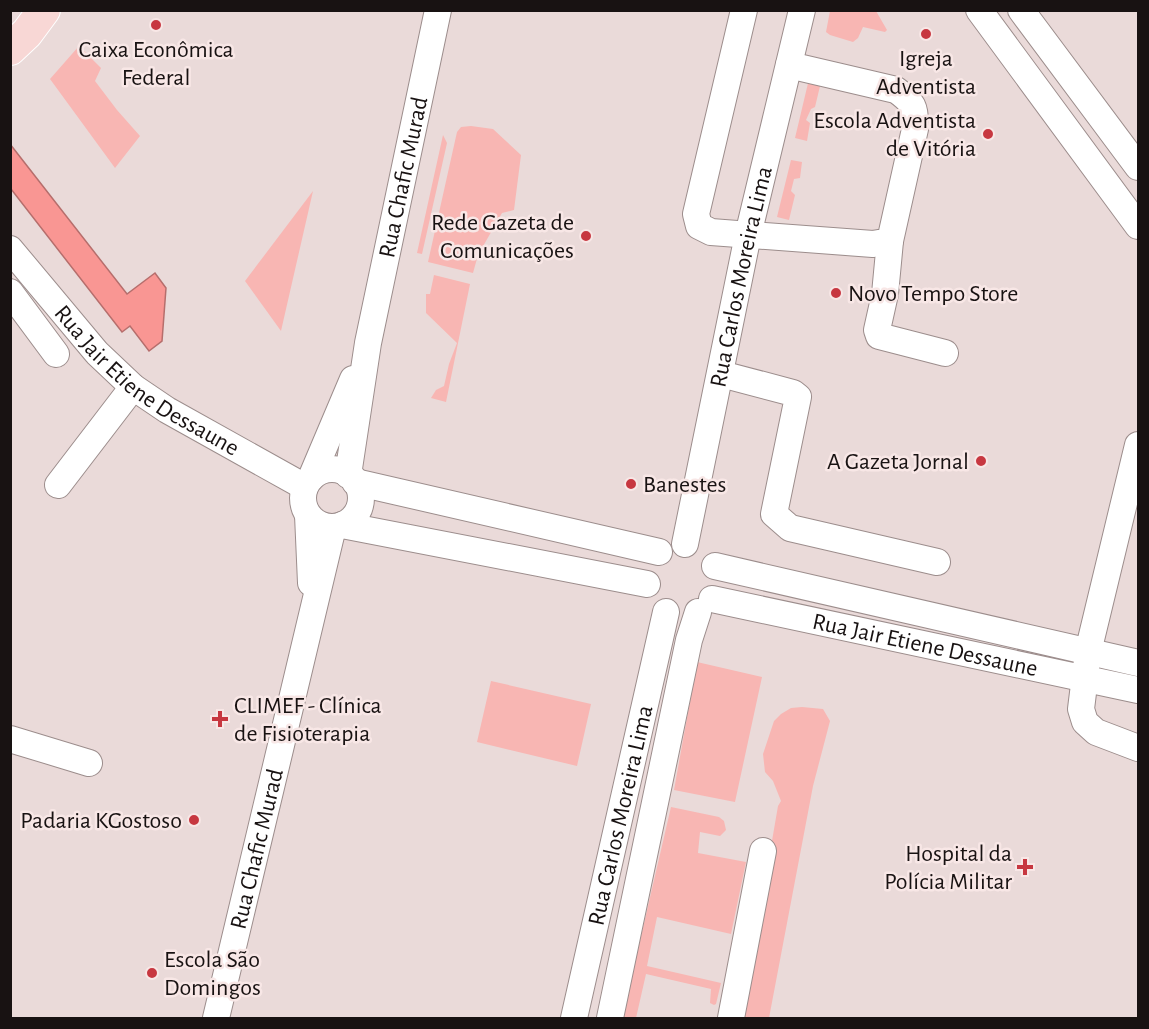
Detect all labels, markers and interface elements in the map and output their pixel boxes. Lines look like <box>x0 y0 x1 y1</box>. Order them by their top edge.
marker: Caixa Econômica Federal <box>149 18 163 32</box>
marker: Igreja Adventista <box>919 27 933 41</box>
place label: Caixa Econômica Federal <box>78 38 234 90</box>
place label: Igreja Adventista <box>876 47 976 99</box>
street label: Rua Chafic Murad <box>375 95 432 260</box>
place label: Escola Adventista de Vitória <box>813 109 976 161</box>
marker: Escola Adventista de Vitória <box>981 127 995 141</box>
street label: Rua Carlos Moreira Lima <box>706 164 777 389</box>
place label: Rede Gazeta de Comunicações <box>431 211 574 263</box>
marker: Rede Gazeta de Comunicações <box>579 229 593 243</box>
place label: Novo Tempo Store <box>848 282 1018 306</box>
marker: Novo Tempo Store <box>829 286 843 300</box>
street label: Rua Jair Etiene Dessaune <box>50 301 243 461</box>
place label: A Gazeta Jornal <box>827 450 969 474</box>
marker: A Gazeta Jornal <box>974 454 988 468</box>
place label: Banestes <box>643 473 726 497</box>
marker: Banestes <box>624 477 638 491</box>
street label: Rua Jair Etiene Dessaune <box>810 610 1040 681</box>
place label: CLIMEF - Clínica de Fisioterapia <box>234 694 382 746</box>
street label: Rua Carlos Moreira Lima <box>584 703 658 928</box>
marker: CLIMEF - Clínica de Fisioterapia <box>211 710 229 728</box>
street label: Rua Chafic Murad <box>227 766 288 932</box>
place label: Padaria KGostoso <box>20 809 182 833</box>
marker: Padaria KGostoso <box>187 813 201 827</box>
place label: Hospital da Polícia Militar <box>884 842 1012 894</box>
marker: Hospital da Polícia Militar <box>1016 858 1034 876</box>
place label: Escola São Domingos <box>164 948 261 1000</box>
marker: Escola São Domingos <box>145 966 159 980</box>

